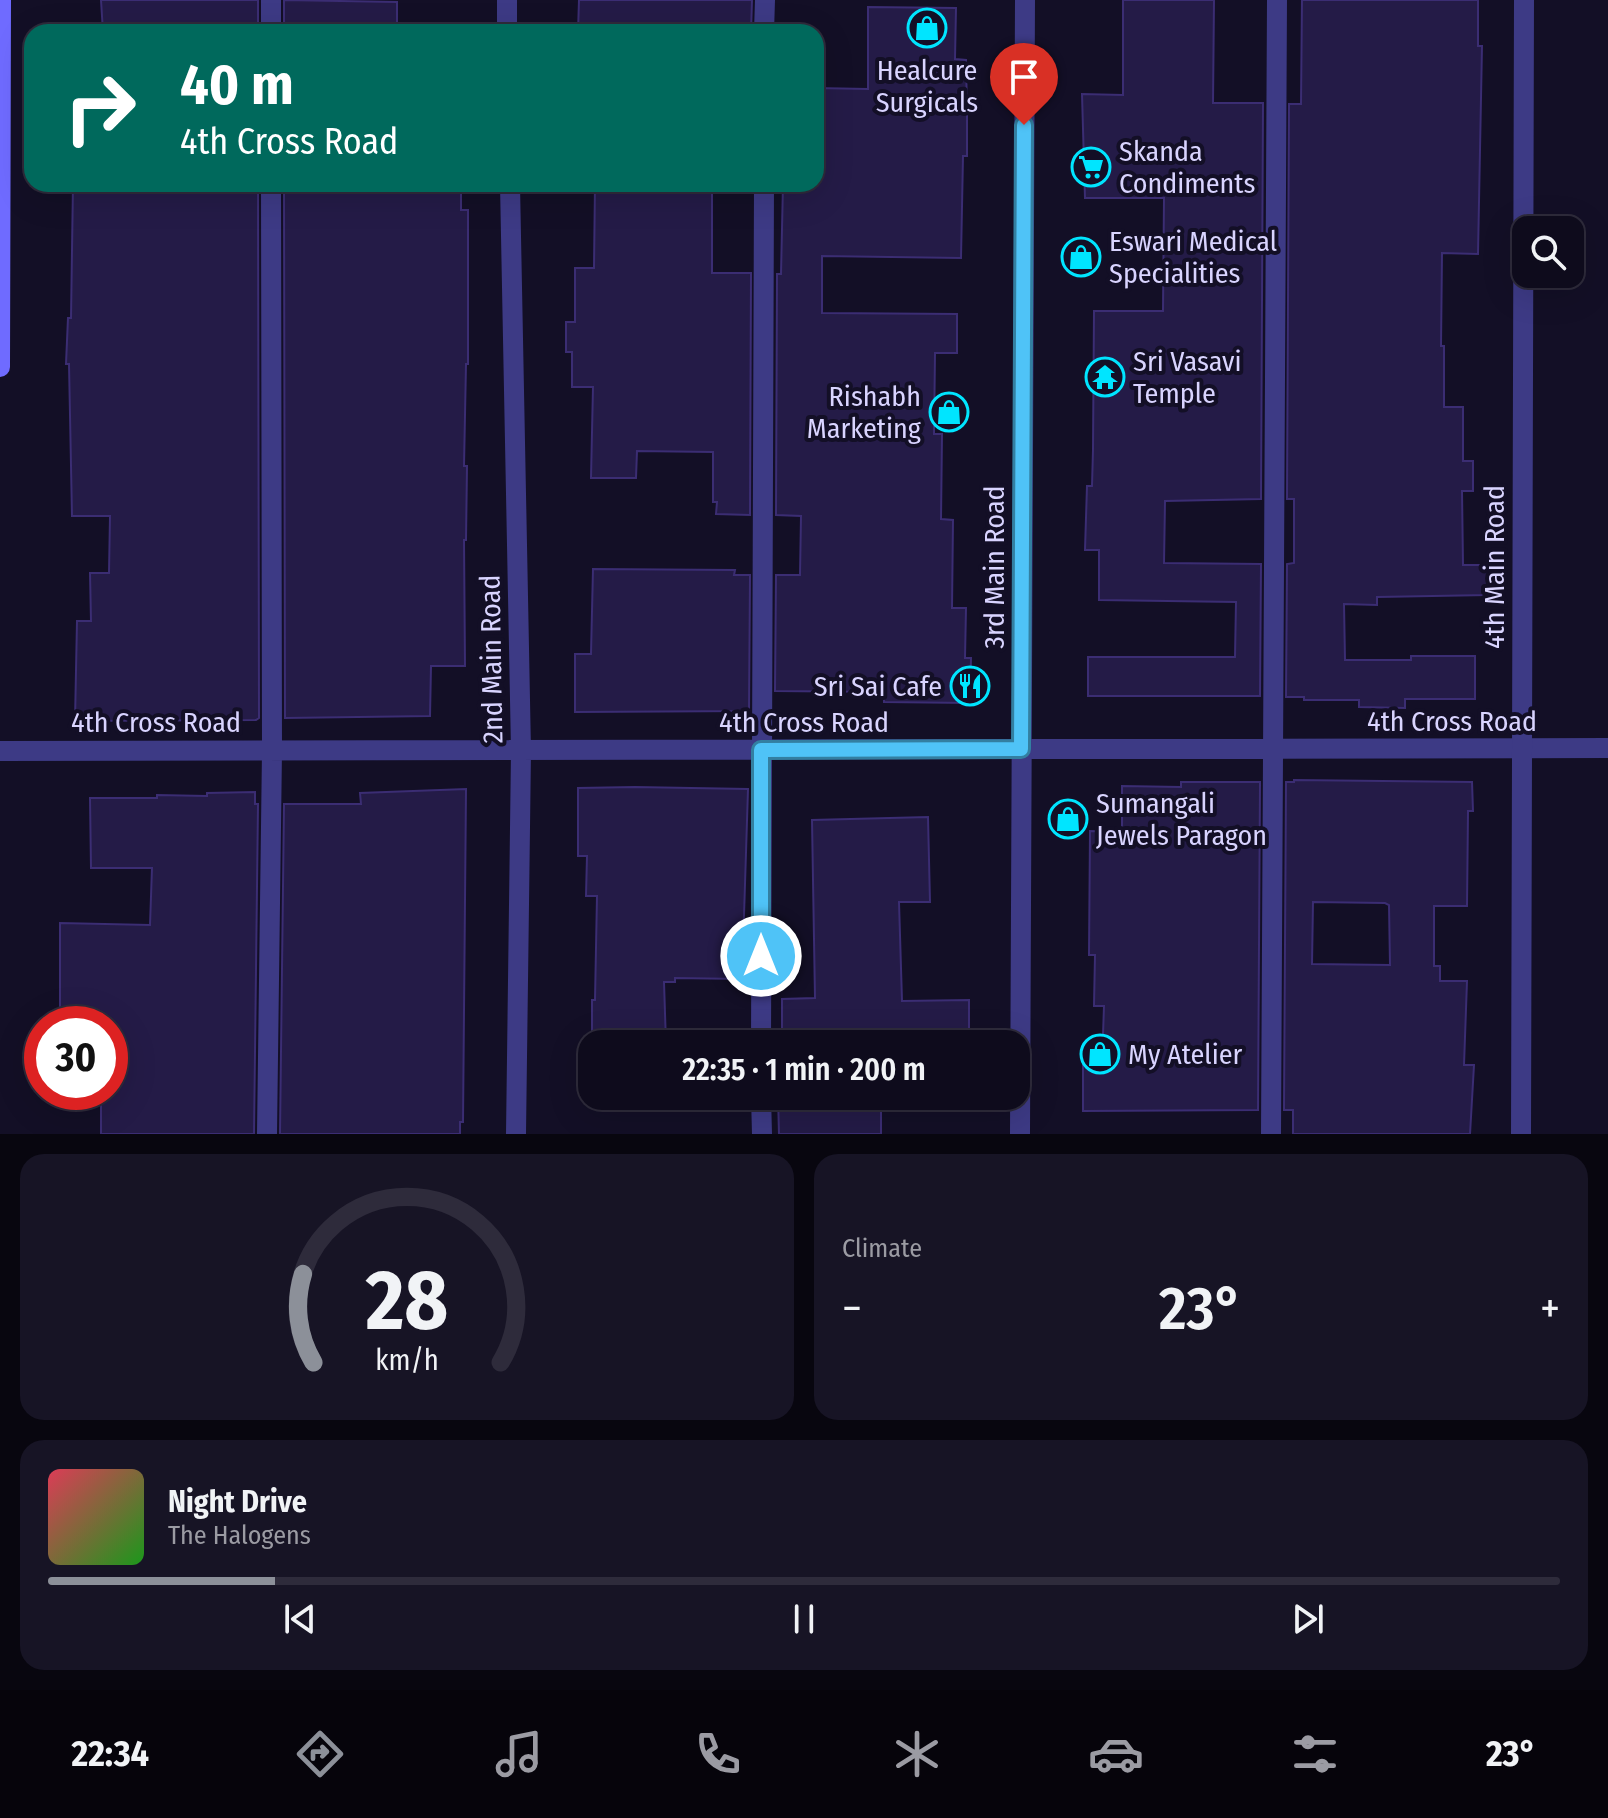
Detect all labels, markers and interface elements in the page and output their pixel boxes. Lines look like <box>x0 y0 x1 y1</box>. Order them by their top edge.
shop icon: Healcure Surgicals <box>906 7 948 49</box>
pin <box>990 43 1058 125</box>
text: 40 m <box>180 52 294 119</box>
place label: Healcure Surgicals <box>876 54 978 119</box>
icon: arrive <box>1002 55 1046 99</box>
icon: right <box>48 56 152 160</box>
text: 4th Cross Road <box>180 120 398 164</box>
place label: Skanda Condiments <box>1119 135 1255 200</box>
supermarket icon: Skanda Condiments <box>1070 146 1112 188</box>
map controls <box>1512 216 1584 288</box>
button: search <box>1512 216 1584 288</box>
place label: Eswari Medical Specialities <box>1109 225 1277 290</box>
shop icon: Eswari Medical Specialities <box>1060 236 1102 278</box>
place label: Sri Vasavi Temple <box>1133 345 1242 410</box>
temple icon: Sri Vasavi Temple <box>1084 356 1126 398</box>
place label: Rishabh Marketing <box>807 380 922 445</box>
shop icon: Rishabh Marketing <box>928 391 970 433</box>
street label: 3rd Main Road <box>978 485 1011 649</box>
street label: 4th Main Road <box>1478 485 1511 649</box>
street label: 2nd Main Road <box>474 574 509 744</box>
restaurant icon: Sri Sai Cafe <box>949 665 991 707</box>
place label: Sri Sai Cafe <box>814 670 942 703</box>
street label: 4th Cross Road <box>1367 705 1537 738</box>
street label: 4th Cross Road <box>71 706 241 739</box>
street label: 4th Cross Road <box>719 706 889 739</box>
place label: Sumangali Jewels Paragon <box>1096 787 1267 852</box>
shop icon: Sumangali Jewels Paragon <box>1047 798 1089 840</box>
position arrow <box>719 914 803 998</box>
speed limit sign: 30 <box>24 1006 128 1110</box>
shop icon: My Atelier <box>1079 1033 1121 1075</box>
place label: My Atelier <box>1128 1038 1243 1071</box>
text: 22:35 · 1 min · 200 m <box>682 1052 926 1088</box>
text: Climate <box>842 1233 922 1264</box>
text: 28 <box>365 1251 448 1351</box>
text: 23° <box>1159 1273 1243 1345</box>
text: − <box>842 1282 862 1335</box>
text: + <box>1540 1282 1560 1335</box>
text: km/h <box>375 1343 439 1378</box>
text: Night Drive <box>168 1484 307 1520</box>
text: The Halogens <box>168 1520 311 1551</box>
icon: previous <box>278 1597 322 1641</box>
icon: pause <box>782 1597 826 1641</box>
icon: next <box>1286 1597 1330 1641</box>
icon: directions <box>292 1726 348 1782</box>
icon: music <box>491 1726 547 1782</box>
icon: phone <box>690 1726 746 1782</box>
icon: climate <box>889 1726 945 1782</box>
icon: car <box>1088 1726 1144 1782</box>
icon: filters <box>1287 1726 1343 1782</box>
text: 22:34 <box>71 1732 149 1776</box>
text: 23° <box>1486 1732 1536 1776</box>

